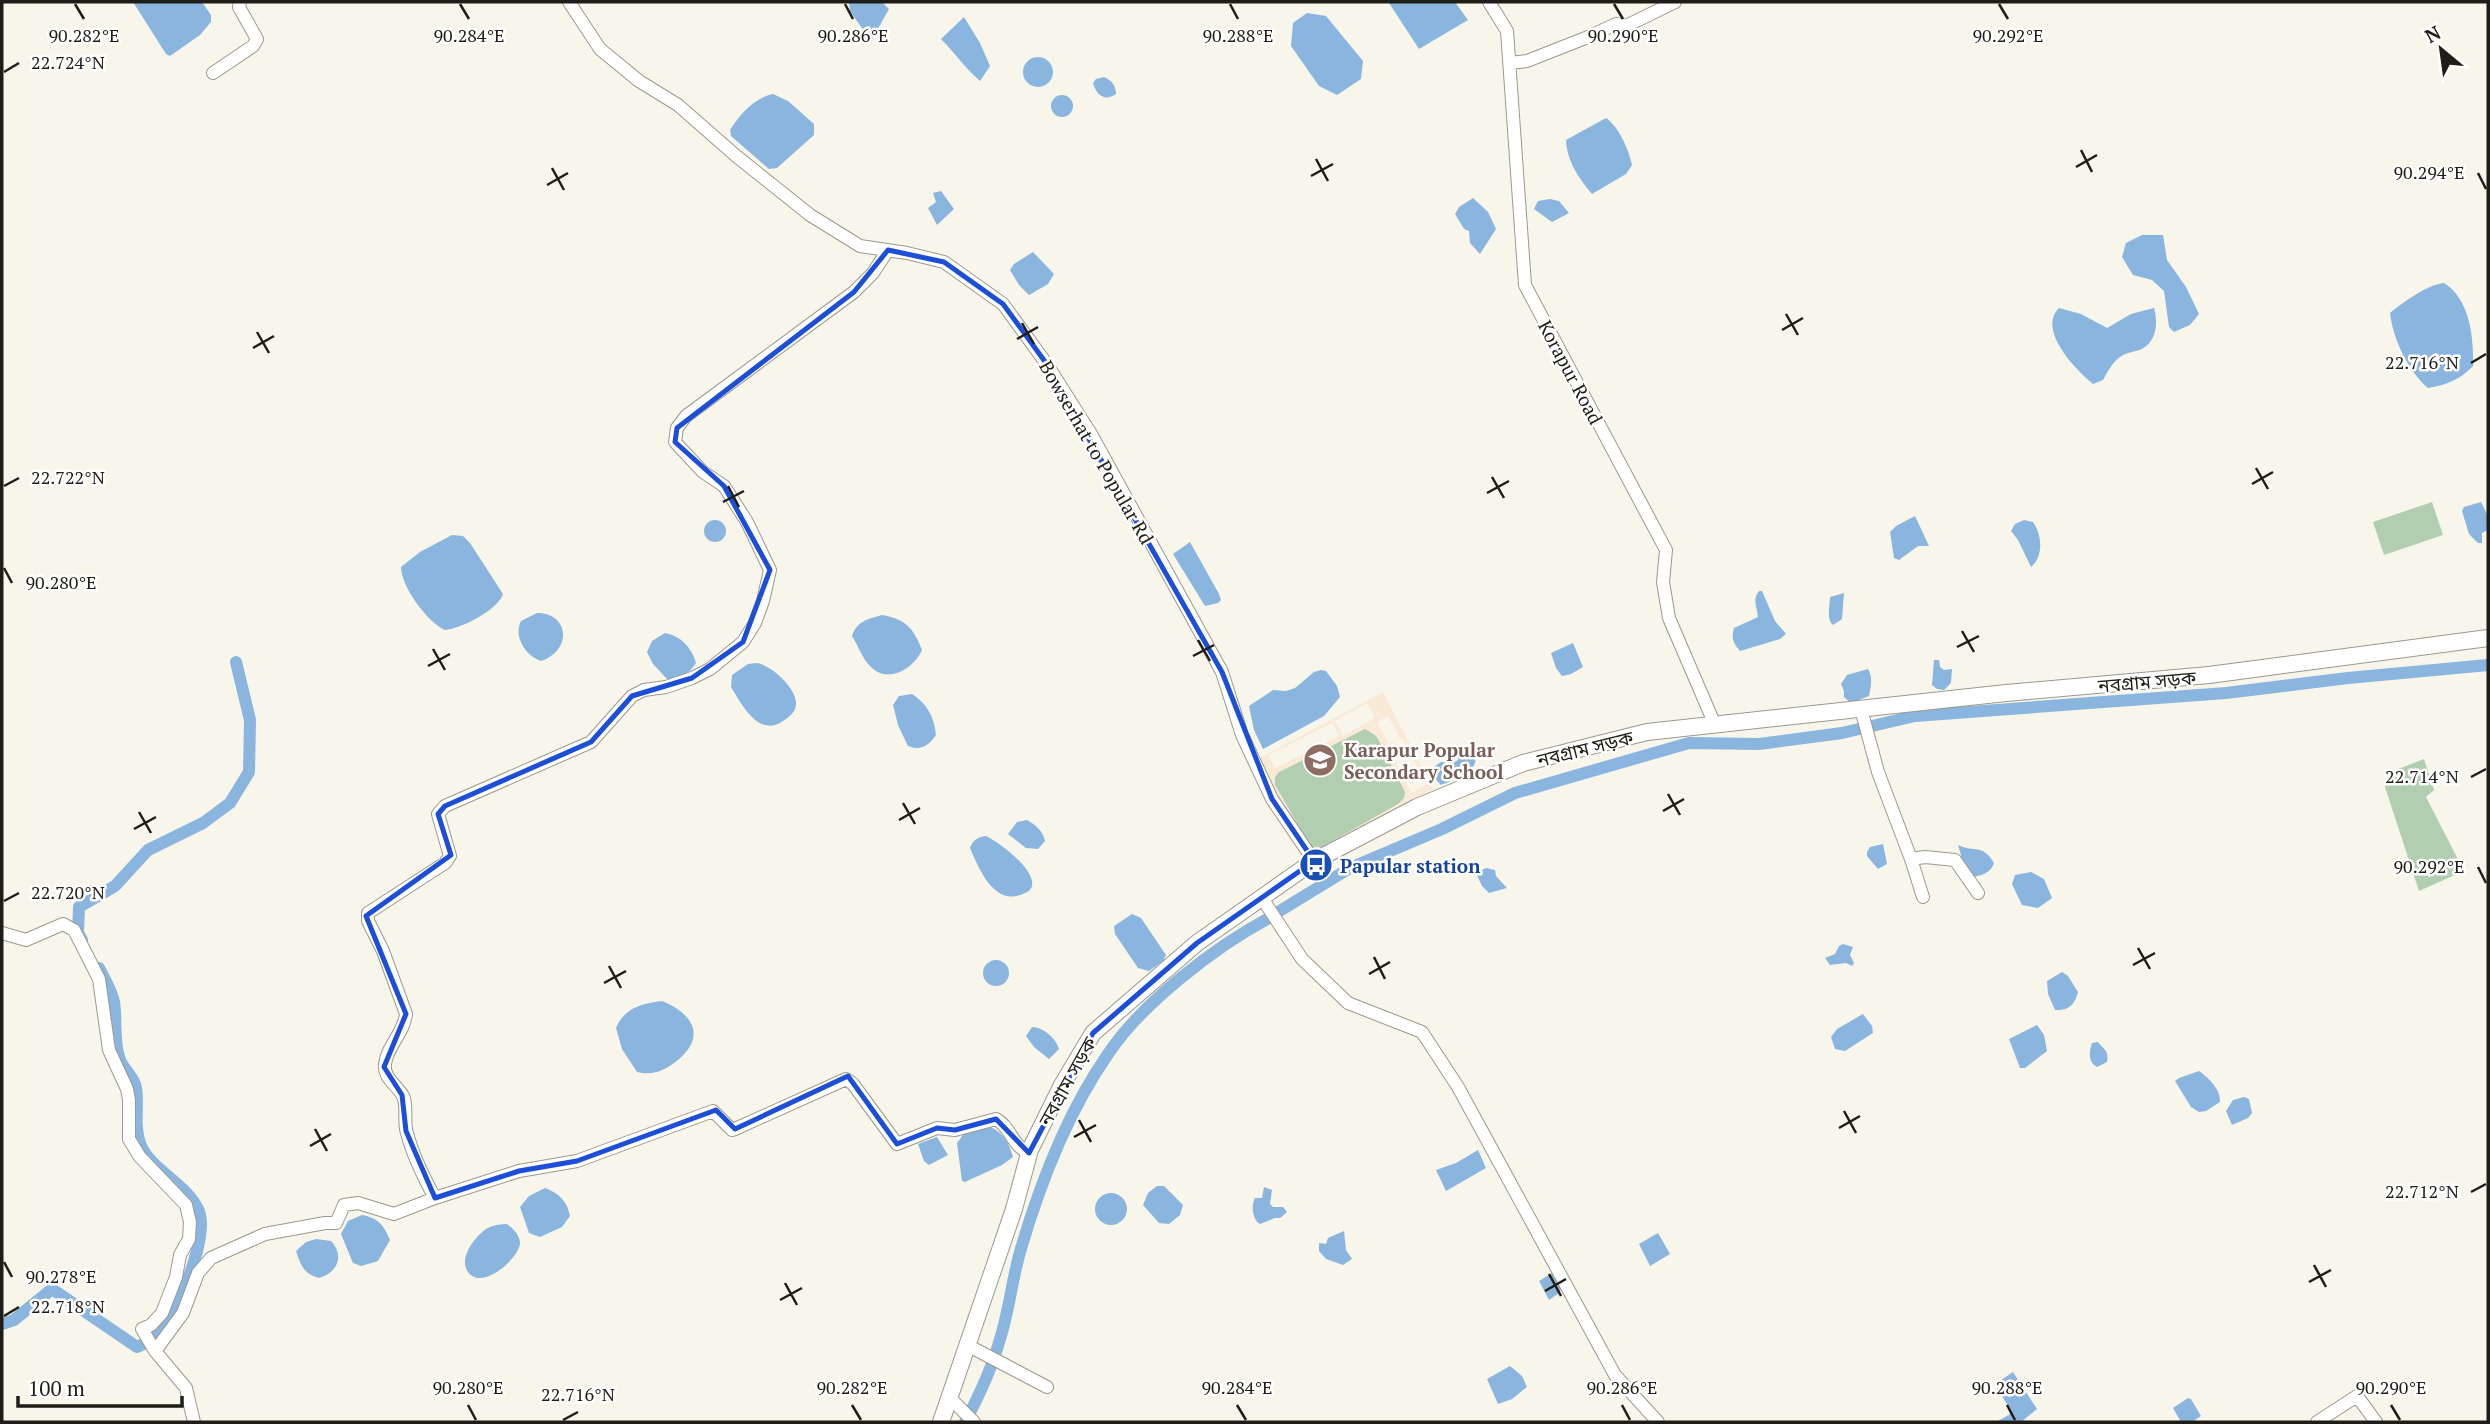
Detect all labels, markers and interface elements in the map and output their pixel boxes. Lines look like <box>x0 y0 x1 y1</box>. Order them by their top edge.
north arrow <box>2406 14 2476 84</box>
text: N <box>2420 19 2445 48</box>
text: 90.282°E <box>48 23 120 47</box>
text: 90.284°E <box>433 23 505 47</box>
text: 90.286°E <box>817 23 889 47</box>
text: 90.288°E <box>1202 23 1274 47</box>
text: 90.290°E <box>1587 23 1659 47</box>
text: 90.292°E <box>1972 23 2044 47</box>
text: 22.724°N <box>31 50 105 74</box>
text: 90.294°E <box>2393 160 2465 184</box>
street label: Korapur Road <box>1533 315 1609 429</box>
text: 22.716°N <box>2385 350 2459 374</box>
street label: Bowserhat to Popular Rd <box>1034 356 1160 549</box>
text: 22.722°N <box>31 465 105 489</box>
text: 90.280°E <box>25 570 97 594</box>
street label: নবগ্রাম সড়ক <box>2096 664 2198 698</box>
street label: নবগ্রাম সড়ক <box>1533 724 1636 772</box>
place label: Karapur Popular Secondary School <box>1344 737 1504 784</box>
school or university icon: Karapur Popular Secondary School <box>1301 741 1339 779</box>
text: 22.714°N <box>2385 764 2459 788</box>
bus stop icon: Papular station <box>1297 846 1335 884</box>
place label: Papular station <box>1340 853 1481 878</box>
text: 90.292°E <box>2393 854 2465 878</box>
text: 22.720°N <box>31 880 105 904</box>
street label: নবগ্রাম সড়ক <box>1032 1032 1102 1131</box>
text: 22.712°N <box>2385 1179 2459 1203</box>
text: 90.278°E <box>25 1264 97 1288</box>
text: 22.718°N <box>31 1294 105 1318</box>
scale bar <box>18 1364 182 1408</box>
text: 100 m <box>28 1374 85 1402</box>
text: 90.280°E <box>432 1375 504 1399</box>
text: 90.282°E <box>816 1375 888 1399</box>
text: 90.284°E <box>1201 1375 1273 1399</box>
text: 90.286°E <box>1586 1375 1658 1399</box>
text: 90.288°E <box>1971 1375 2043 1399</box>
text: 90.290°E <box>2355 1375 2427 1399</box>
text: 22.716°N <box>541 1382 615 1406</box>

